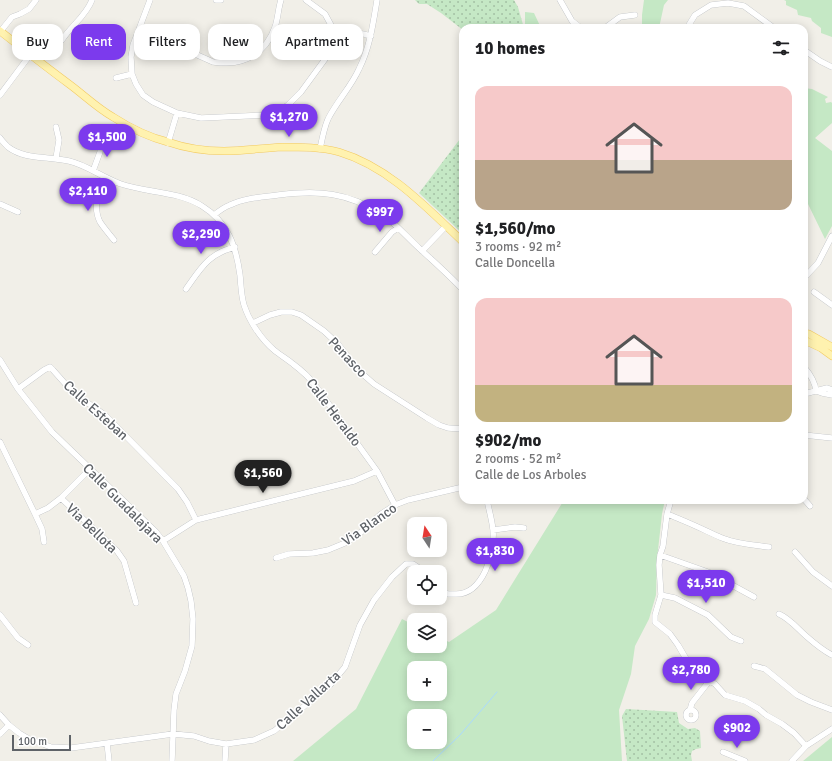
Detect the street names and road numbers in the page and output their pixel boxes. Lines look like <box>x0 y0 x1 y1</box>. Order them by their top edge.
street label: Penasco <box>325 334 371 381</box>
street label: Calle Heraldo <box>302 375 365 450</box>
street label: Calle Esteban <box>60 377 132 444</box>
street label: Calle Guadalajara <box>79 460 166 547</box>
street label: Via Blanco <box>339 499 400 549</box>
street label: Via Bellota <box>63 500 121 557</box>
street label: Calle Vallarta <box>273 667 344 734</box>

